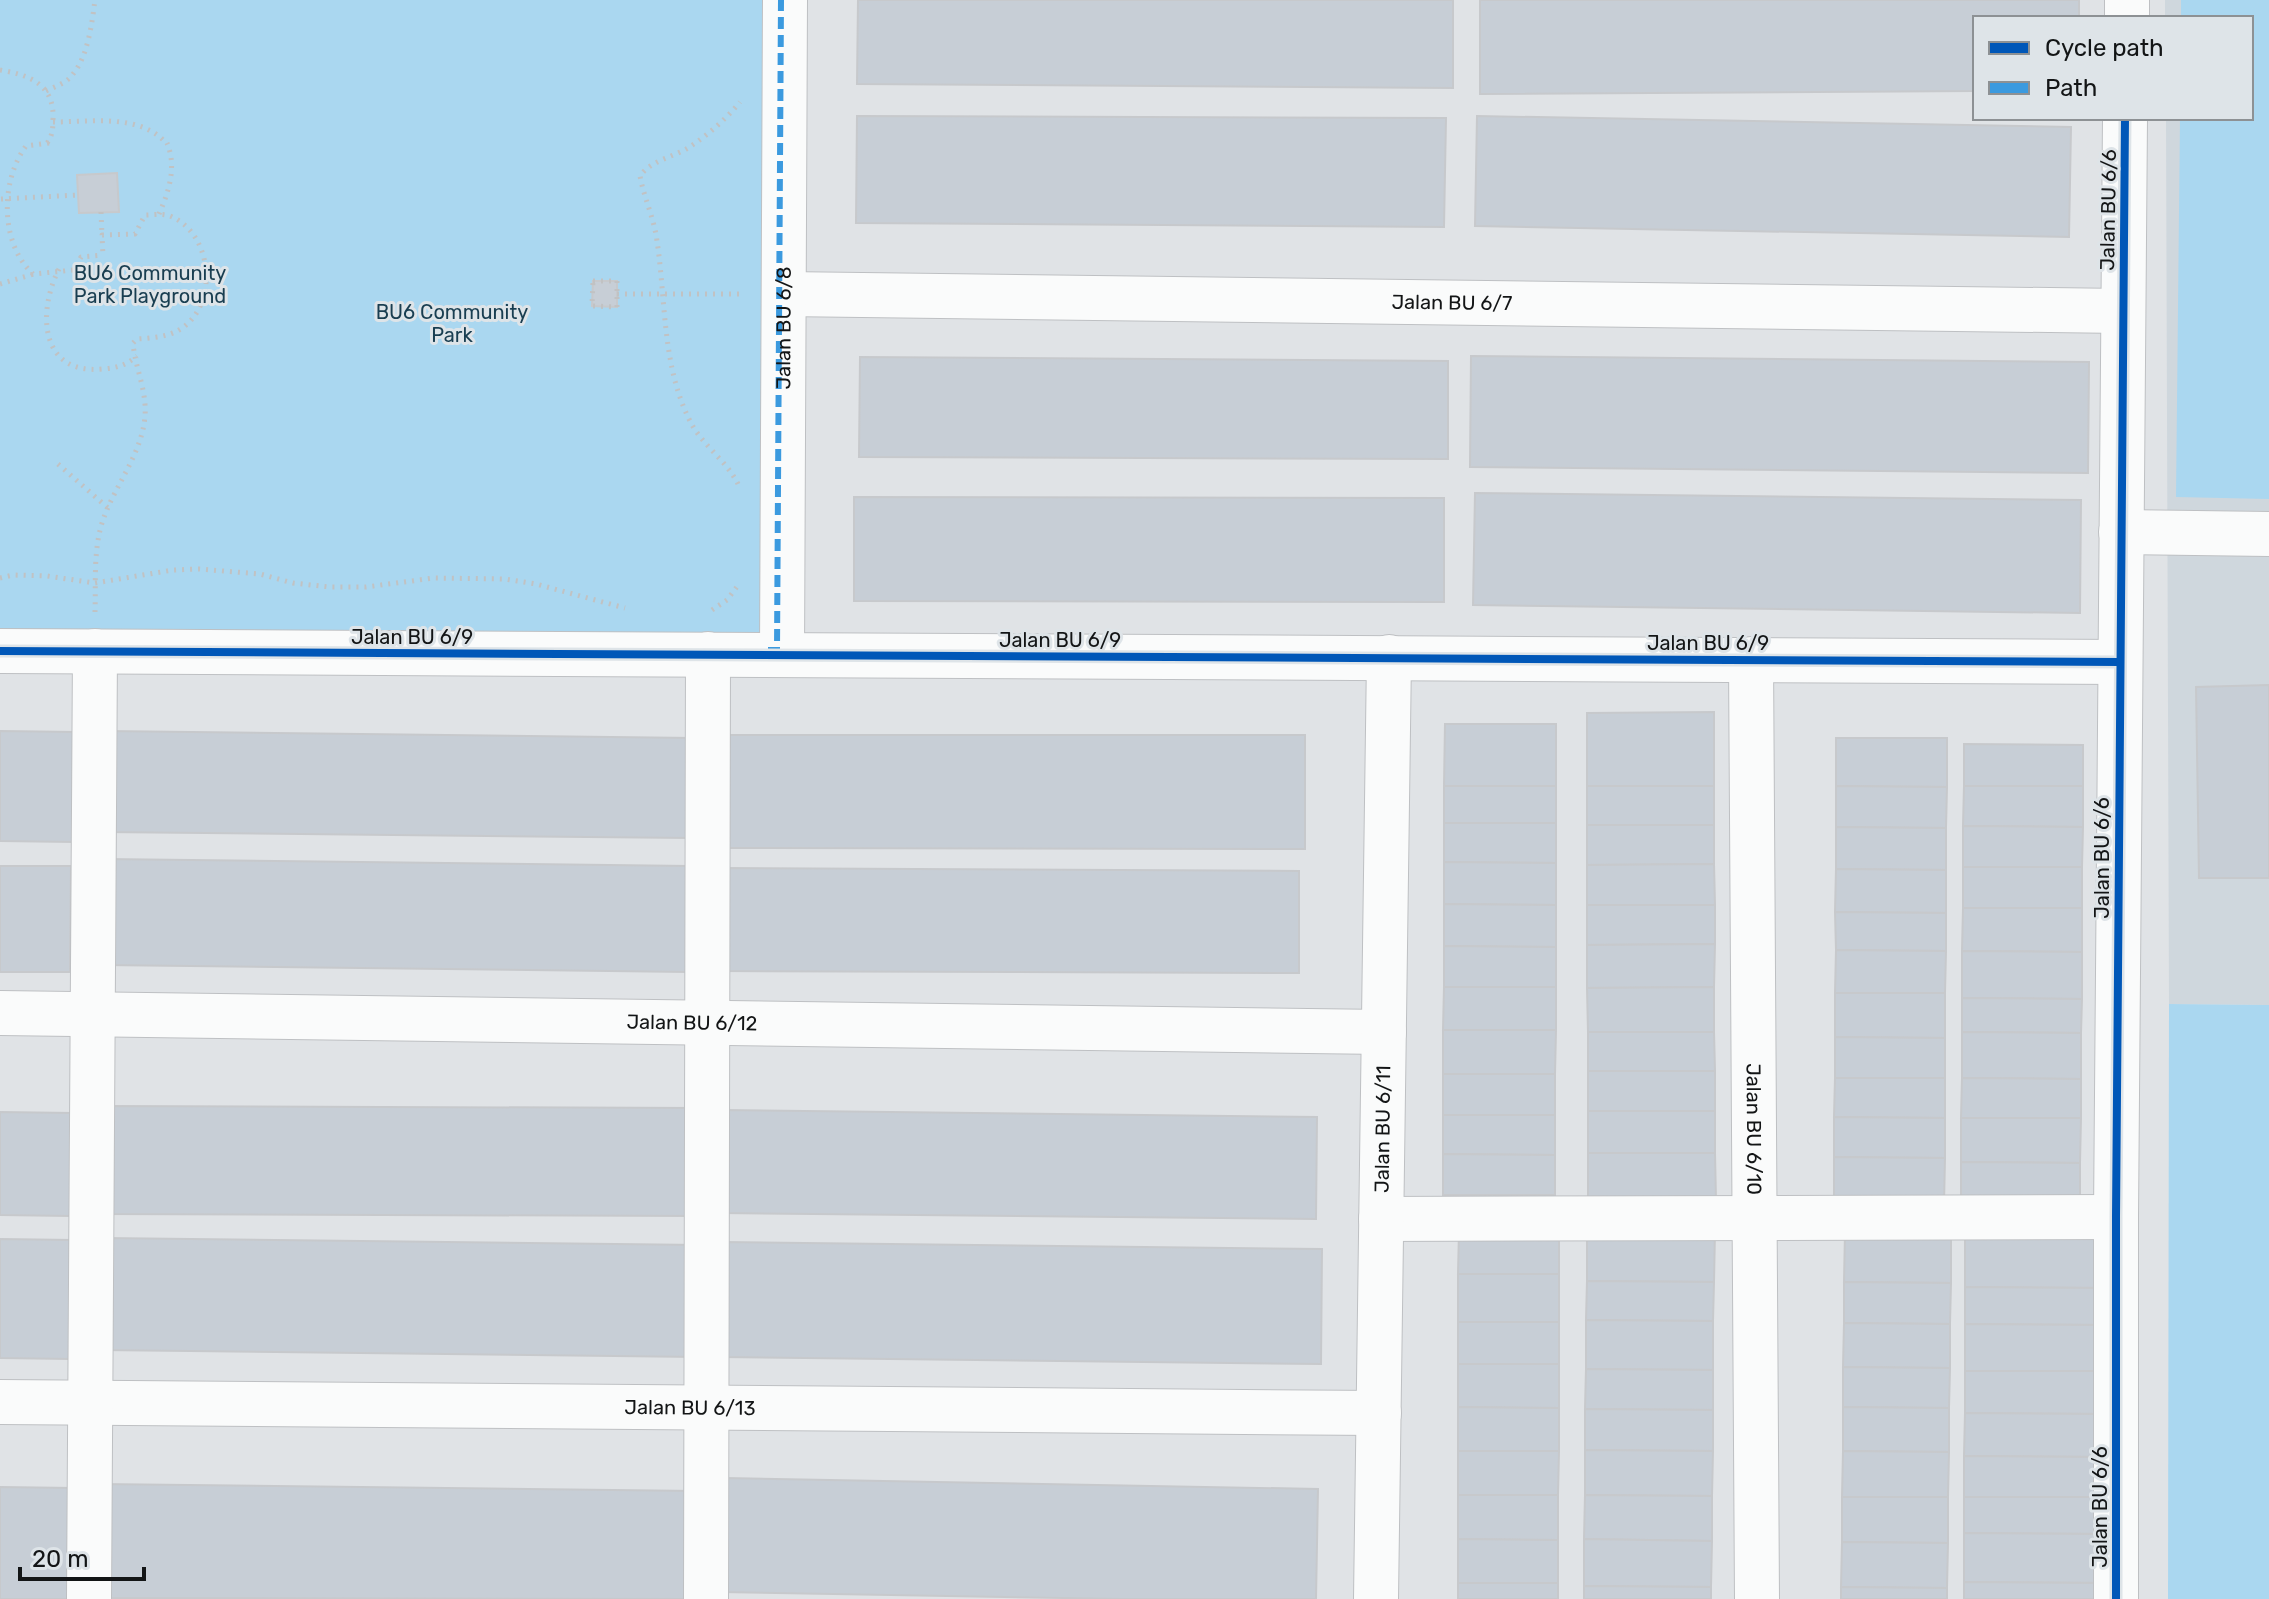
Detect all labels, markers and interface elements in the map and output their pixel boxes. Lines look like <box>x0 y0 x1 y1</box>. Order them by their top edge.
legend <box>1973 16 2253 120</box>
text: Cycle path <box>2045 34 2164 62</box>
text: Path <box>2045 74 2097 102</box>
street label: Jalan BU 6/6 <box>2095 149 2121 271</box>
park label: BU6 Community Park Playground <box>74 261 226 308</box>
street label: Jalan BU 6/8 <box>771 266 796 390</box>
street label: Jalan BU 6/7 <box>1391 290 1513 315</box>
park label: BU6 Community Park <box>376 300 528 347</box>
street label: Jalan BU 6/9 <box>351 625 473 649</box>
street label: Jalan BU 6/9 <box>999 628 1121 652</box>
street label: Jalan BU 6/9 <box>1647 631 1769 655</box>
street label: Jalan BU 6/6 <box>2090 797 2114 919</box>
street label: Jalan BU 6/12 <box>626 1010 757 1035</box>
street label: Jalan BU 6/10 <box>1742 1063 1766 1195</box>
street label: Jalan BU 6/11 <box>1370 1065 1395 1193</box>
street label: Jalan BU 6/13 <box>624 1395 756 1420</box>
street label: Jalan BU 6/6 <box>2088 1446 2112 1568</box>
scale bar <box>20 1531 144 1581</box>
text: 20 m <box>32 1545 89 1573</box>

